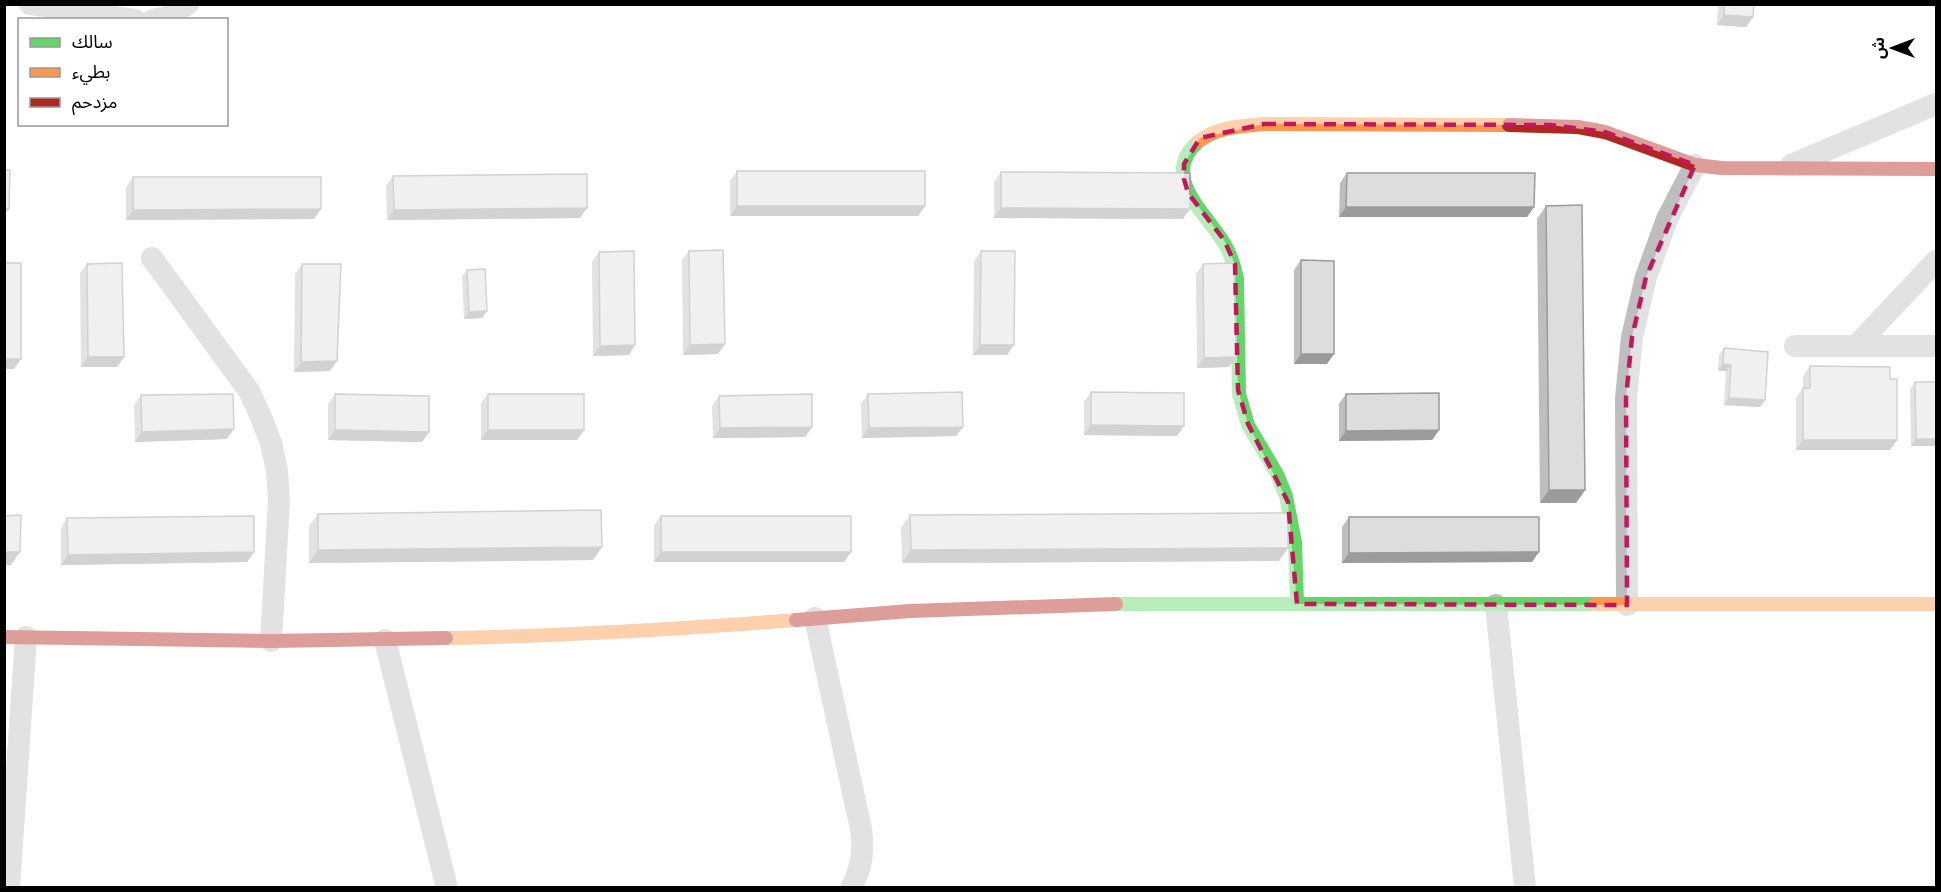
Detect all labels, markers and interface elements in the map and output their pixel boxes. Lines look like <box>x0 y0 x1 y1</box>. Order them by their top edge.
legend <box>18 18 228 126</box>
north arrow <box>1863 18 1923 78</box>
text: سالك <box>72 31 113 53</box>
text: ش <box>1869 37 1888 59</box>
text: بطيء <box>72 61 110 85</box>
text: مزدحم <box>72 91 117 115</box>

